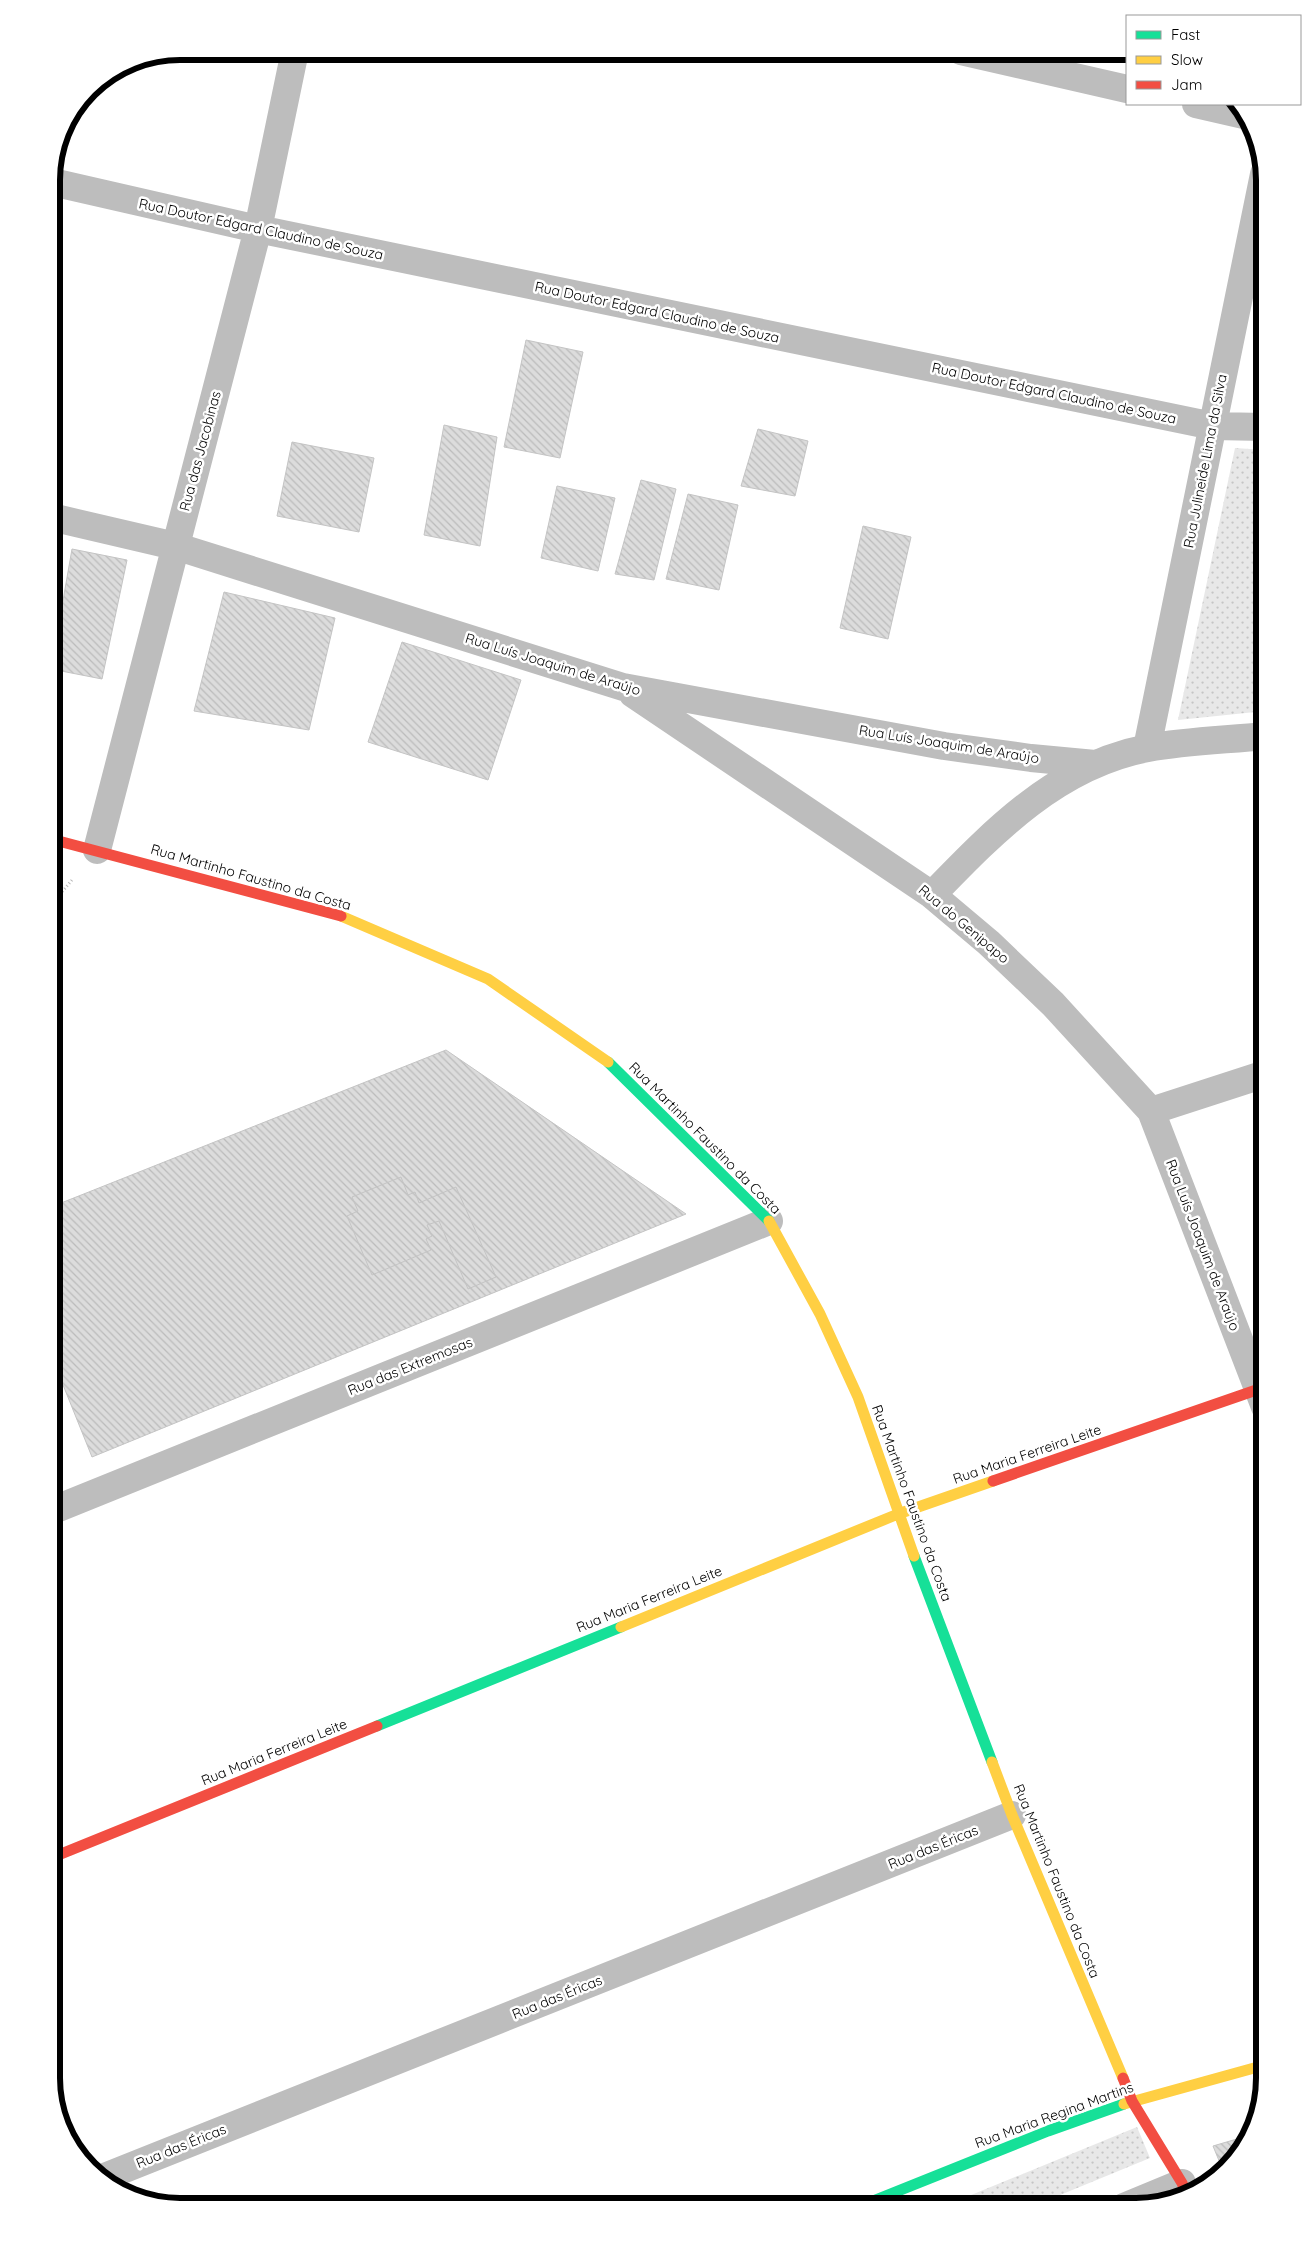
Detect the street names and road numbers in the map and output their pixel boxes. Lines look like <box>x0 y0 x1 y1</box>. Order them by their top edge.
street label: Rua Doutor Edgard Claudino de Souza <box>137 194 385 264</box>
street label: Rua Doutor Edgard Claudino de Souza <box>533 277 781 347</box>
street label: Rua Doutor Edgard Claudino de Souza <box>930 358 1178 428</box>
street label: Rua Julineide Lima da Silva <box>1179 372 1231 550</box>
street label: Rua das Jacobinas <box>175 389 225 513</box>
street label: Rua Luís Joaquim de Araújo <box>463 629 643 699</box>
street label: Rua Luís Joaquim de Araújo <box>858 721 1040 767</box>
street label: Rua Martinho Faustino da Costa <box>149 840 353 914</box>
street label: Rua do Genipapo <box>915 881 1013 967</box>
street label: Rua Martinho Faustino da Costa <box>625 1058 785 1218</box>
street label: Rua Luís Joaquim de Araújo <box>1162 1157 1244 1333</box>
street label: Rua das Extremosas <box>345 1333 475 1399</box>
street label: Rua Martinho Faustino da Costa <box>868 1402 956 1604</box>
street label: Rua Maria Ferreira Leite <box>950 1420 1104 1488</box>
street label: Rua Maria Ferreira Leite <box>573 1561 725 1637</box>
street label: Rua Maria Ferreira Leite <box>198 1714 350 1790</box>
street label: Rua Martinho Faustino da Costa <box>1010 1781 1104 1981</box>
street label: Rua das Éricas <box>885 1821 981 1873</box>
street label: Rua das Éricas <box>509 1971 605 2023</box>
street label: Rua Maria Regina Martins <box>972 2078 1136 2152</box>
street label: Rua das Éricas <box>133 2120 229 2172</box>

